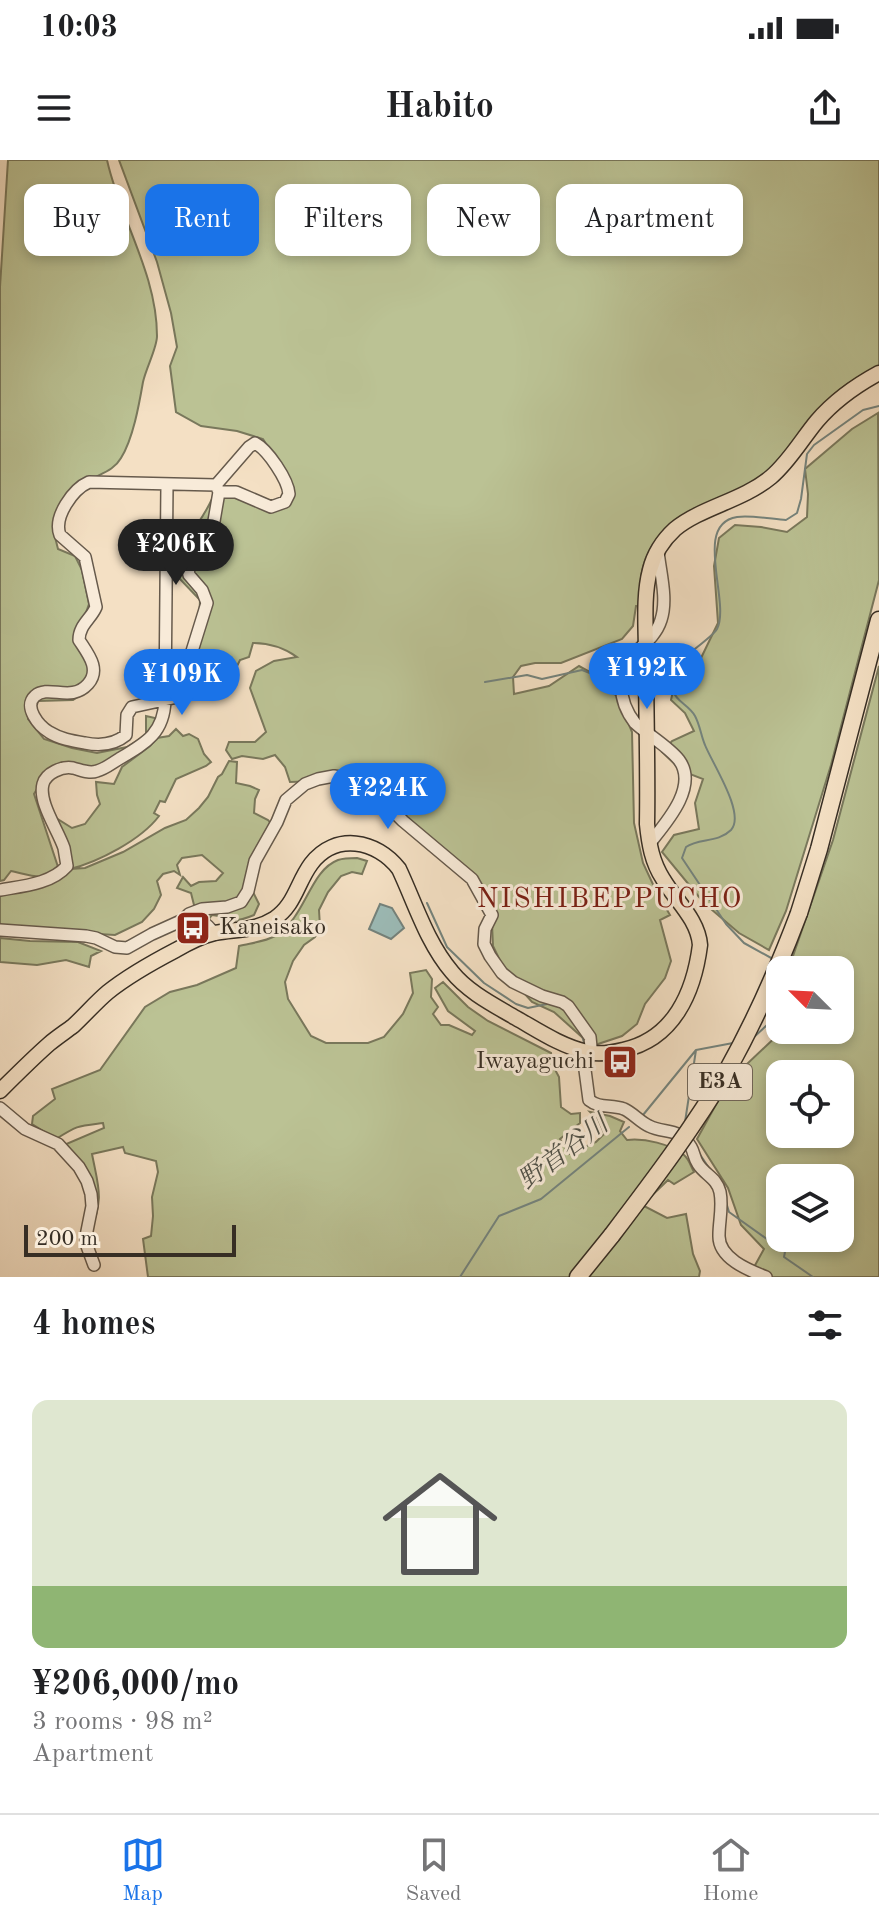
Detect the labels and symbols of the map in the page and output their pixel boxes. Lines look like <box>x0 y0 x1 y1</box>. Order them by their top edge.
pin: ¥206K <box>120 519 232 587</box>
pin: ¥192K <box>591 643 703 711</box>
pin: ¥109K <box>126 649 238 717</box>
pin: ¥224K <box>332 763 444 831</box>
district label: NISHIBEPPUCHO <box>477 886 743 914</box>
bus stop icon: Kaneisako <box>174 909 212 947</box>
place label: Kaneisako <box>219 916 326 940</box>
north arrow <box>766 956 854 1044</box>
bus stop icon: Iwayaguchi <box>601 1043 639 1081</box>
place label: Iwayaguchi <box>476 1050 594 1074</box>
road number: E3A <box>688 1064 752 1100</box>
water label: 野首谷川 <box>513 1108 616 1195</box>
scale bar <box>24 1221 236 1257</box>

